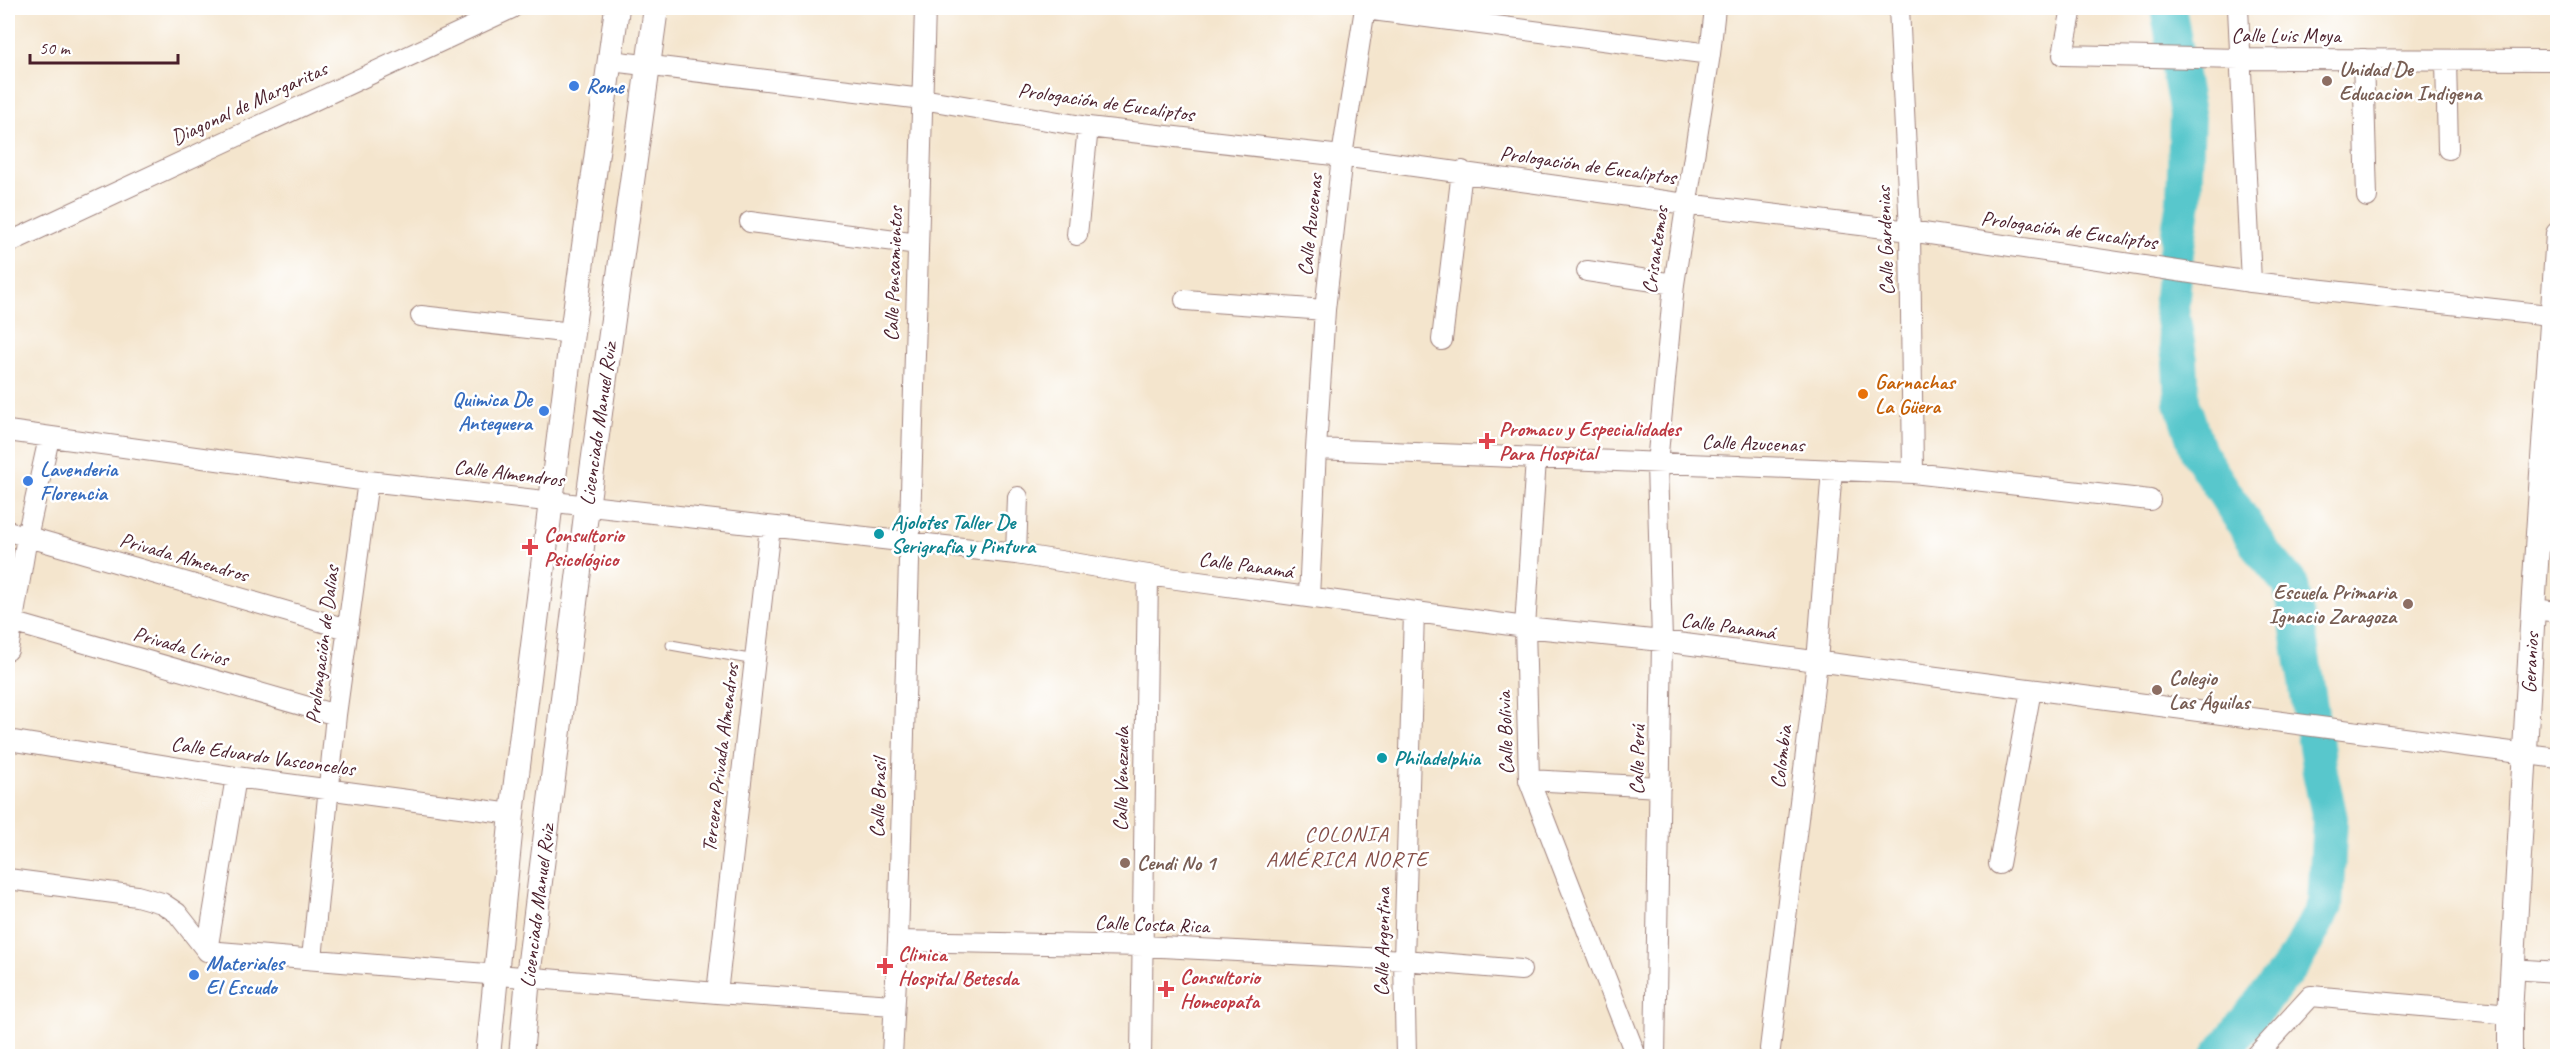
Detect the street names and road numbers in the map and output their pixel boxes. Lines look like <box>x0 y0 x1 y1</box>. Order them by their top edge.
street label: Calle Luis Moya <box>2231 22 2343 48</box>
street label: Diagonal de Margaritas <box>167 55 333 151</box>
street label: Prologación de Eucaliptos <box>1016 77 1198 127</box>
street label: Prologación de Eucaliptos <box>1498 140 1680 190</box>
street label: Calle Azucenas <box>1292 171 1328 277</box>
street label: Calle Gardenias <box>1870 184 1900 296</box>
street label: Crisantemos <box>1636 203 1674 295</box>
street label: Calle Pensamientos <box>878 204 908 342</box>
street label: Prologación de Eucaliptos <box>1979 205 2161 255</box>
street label: Licenciado Manuel Ruiz <box>574 339 623 507</box>
street label: Calle Azucenas <box>1701 428 1806 458</box>
street label: Calle Almendros <box>453 453 567 493</box>
street label: Privada Almendros <box>117 526 253 588</box>
street label: Calle Panamá <box>1197 546 1297 585</box>
street label: Prolongación de Dalias <box>299 563 345 725</box>
street label: Calle Panamá <box>1679 607 1779 646</box>
street label: Privada Lirios <box>130 620 233 672</box>
street label: Geranios <box>2515 630 2545 694</box>
street label: Tercera Privada Almendros <box>696 660 745 854</box>
street label: Calle Bolivia <box>1490 688 1519 775</box>
street label: Colombia <box>1764 722 1798 790</box>
street label: Calle Perú <box>1623 723 1651 795</box>
street label: Calle Venezuela <box>1107 725 1135 832</box>
street label: Calle Eduardo Vasconcelos <box>169 730 358 782</box>
street label: Calle Brasil <box>864 754 893 838</box>
street label: Licenciado Manuel Ruiz <box>514 821 560 989</box>
street label: Calle Argentina <box>1368 886 1396 997</box>
street label: Calle Costa Rica <box>1094 909 1212 939</box>

